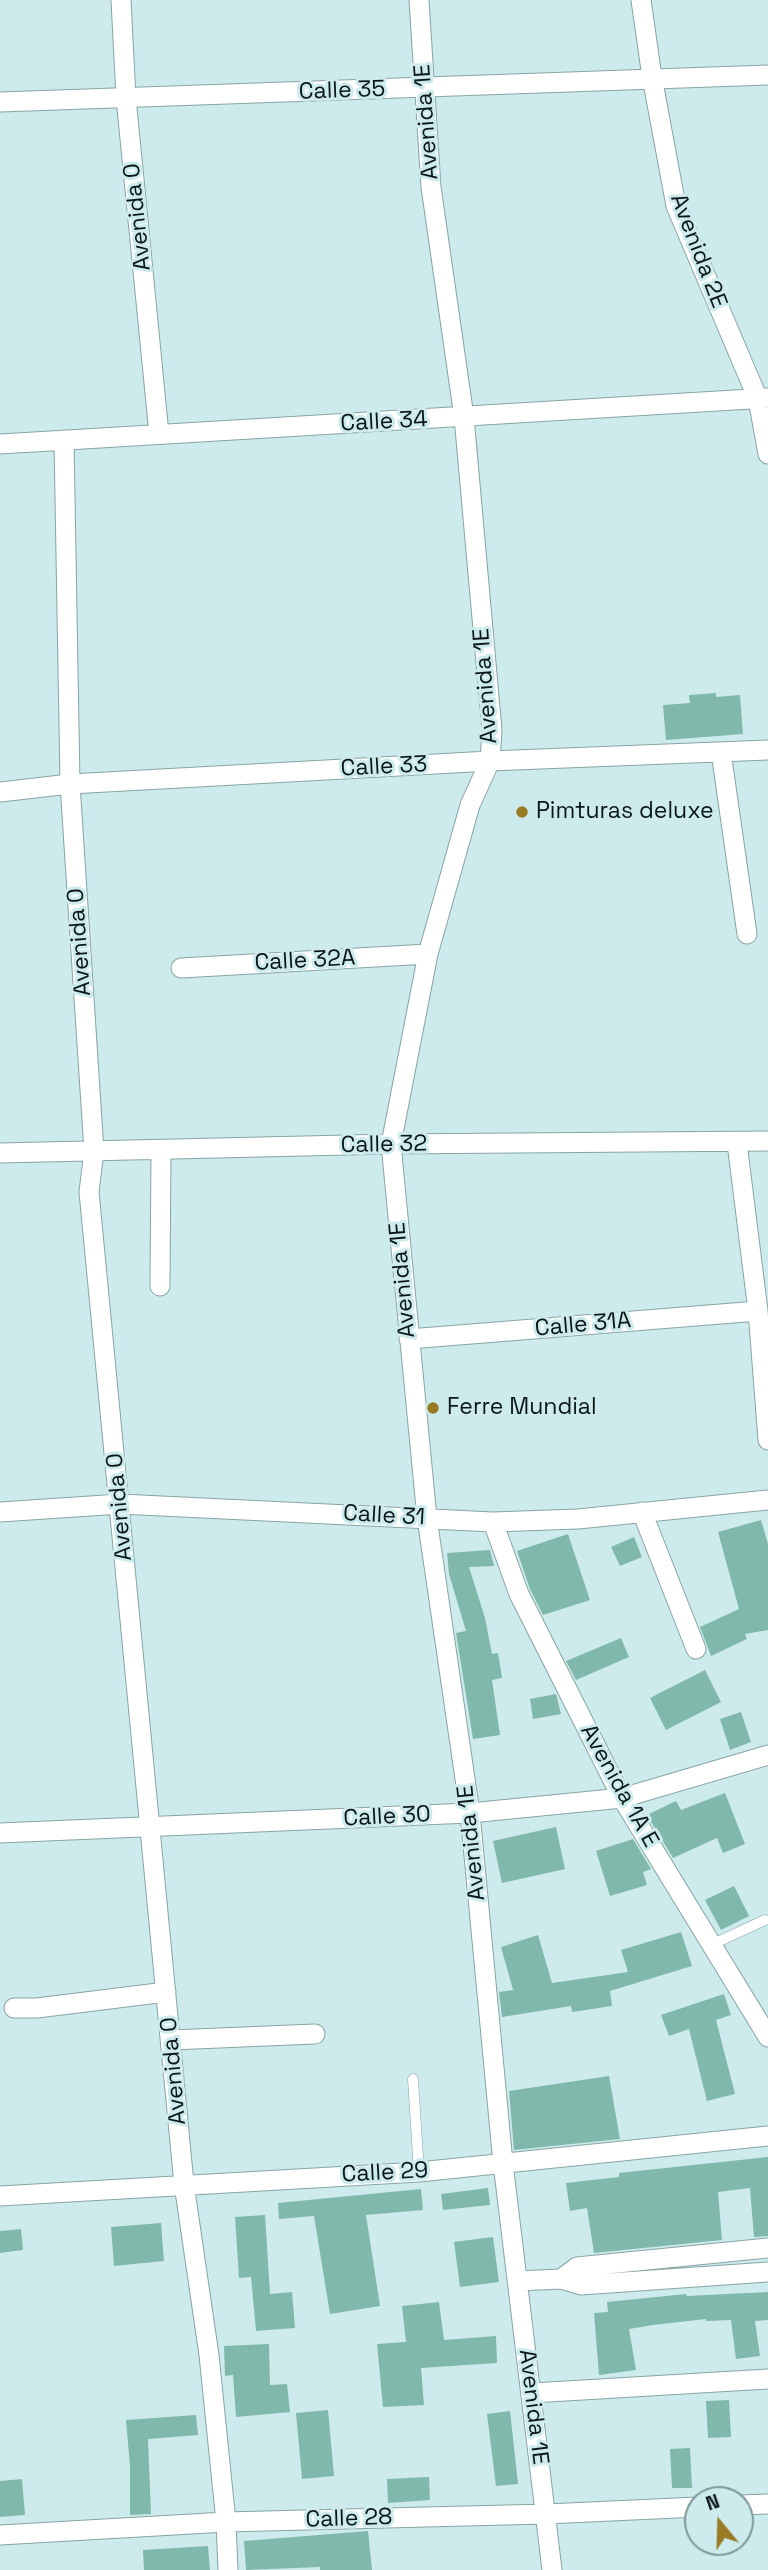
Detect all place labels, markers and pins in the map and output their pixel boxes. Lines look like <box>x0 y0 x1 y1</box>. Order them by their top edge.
place label: Pimturas deluxe <box>536 798 714 826</box>
marker: Pimturas deluxe <box>514 804 530 820</box>
place label: Ferre Mundial <box>447 1394 597 1422</box>
marker: Ferre Mundial <box>425 1400 441 1416</box>

